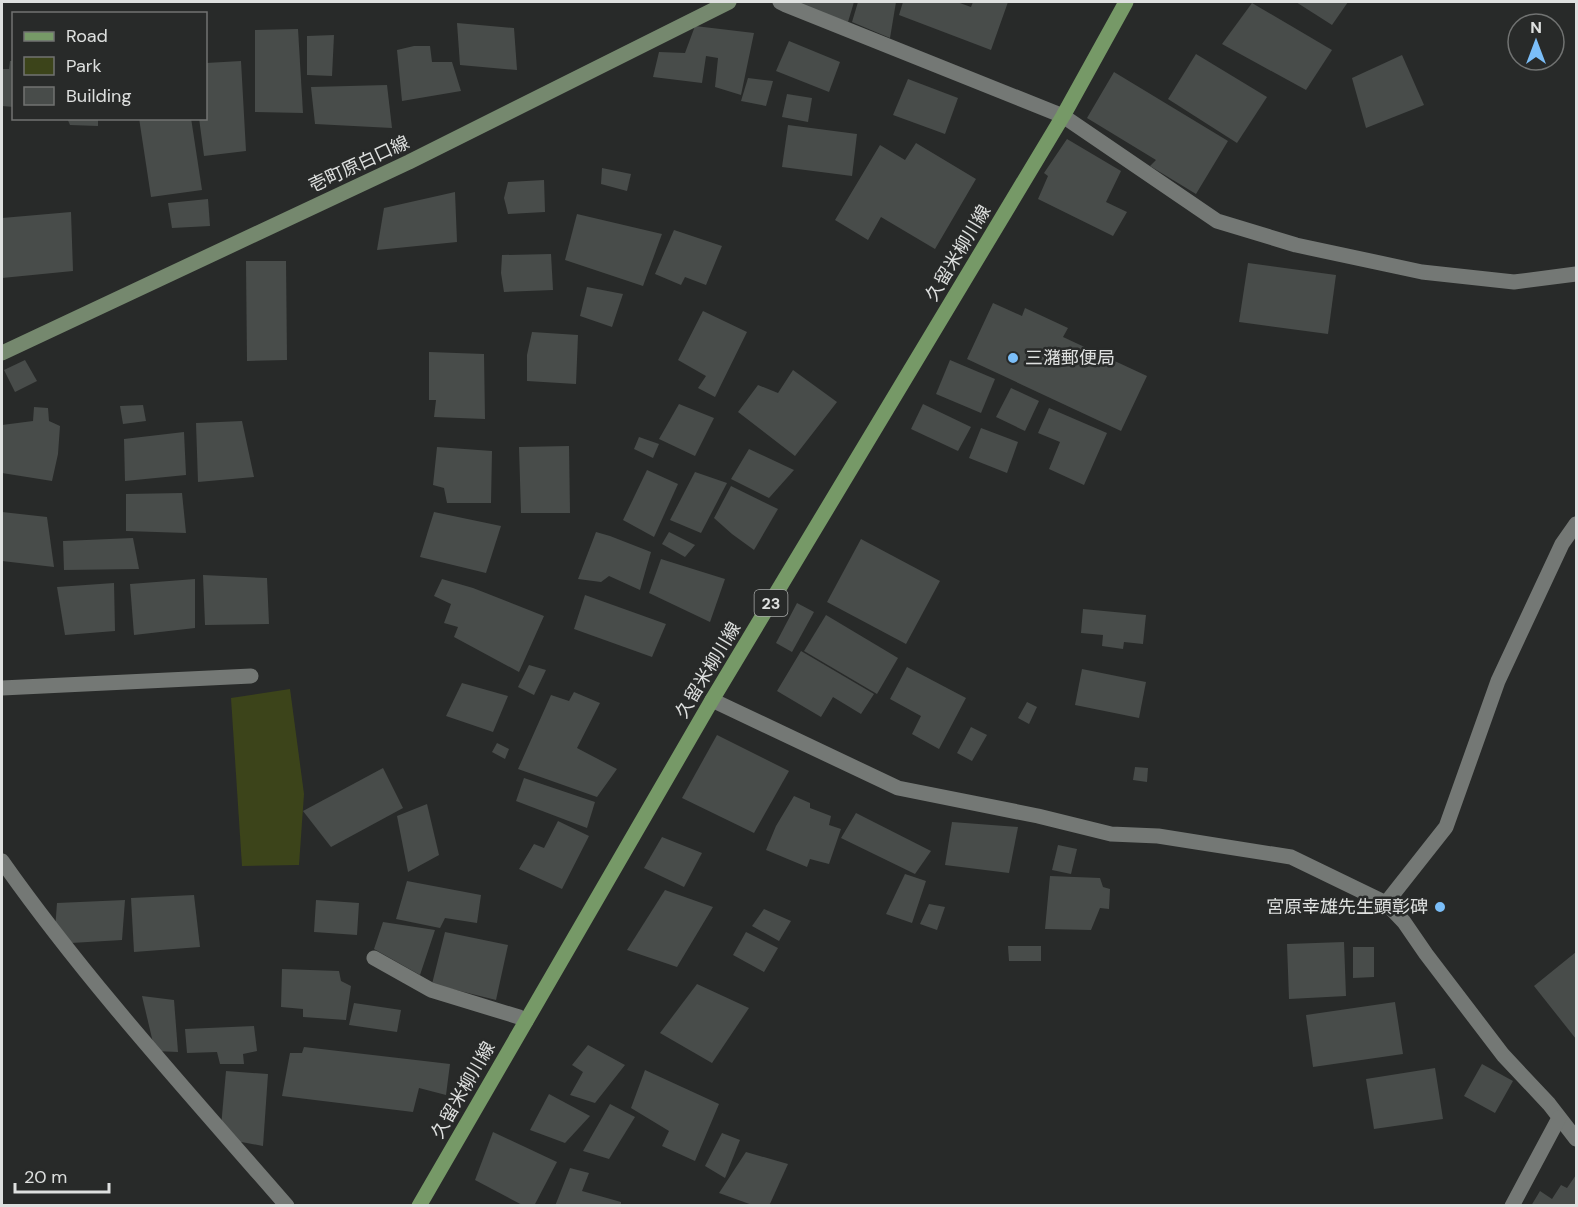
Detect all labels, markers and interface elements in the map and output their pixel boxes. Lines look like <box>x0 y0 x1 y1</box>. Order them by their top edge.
legend <box>12 12 207 120</box>
north arrow <box>1506 12 1566 72</box>
text: N <box>1530 17 1542 38</box>
text: Road <box>66 24 108 48</box>
text: Park <box>66 54 102 78</box>
text: Building <box>66 84 131 108</box>
street label: 壱町原白口線 <box>305 130 413 198</box>
street label: 久留米柳川線 <box>920 201 996 305</box>
place label: 三潴郵便局 <box>1025 346 1115 370</box>
marker: 三潴郵便局 <box>1006 351 1020 365</box>
road number: 23 <box>754 590 788 616</box>
street label: 久留米柳川線 <box>670 618 746 722</box>
place label: 宮原幸雄先生顕彰碑 <box>1266 895 1428 919</box>
marker: 宮原幸雄先生顕彰碑 <box>1433 900 1447 914</box>
street label: 久留米柳川線 <box>426 1037 500 1143</box>
scale bar <box>15 1156 110 1194</box>
text: 20 m <box>24 1165 67 1189</box>

